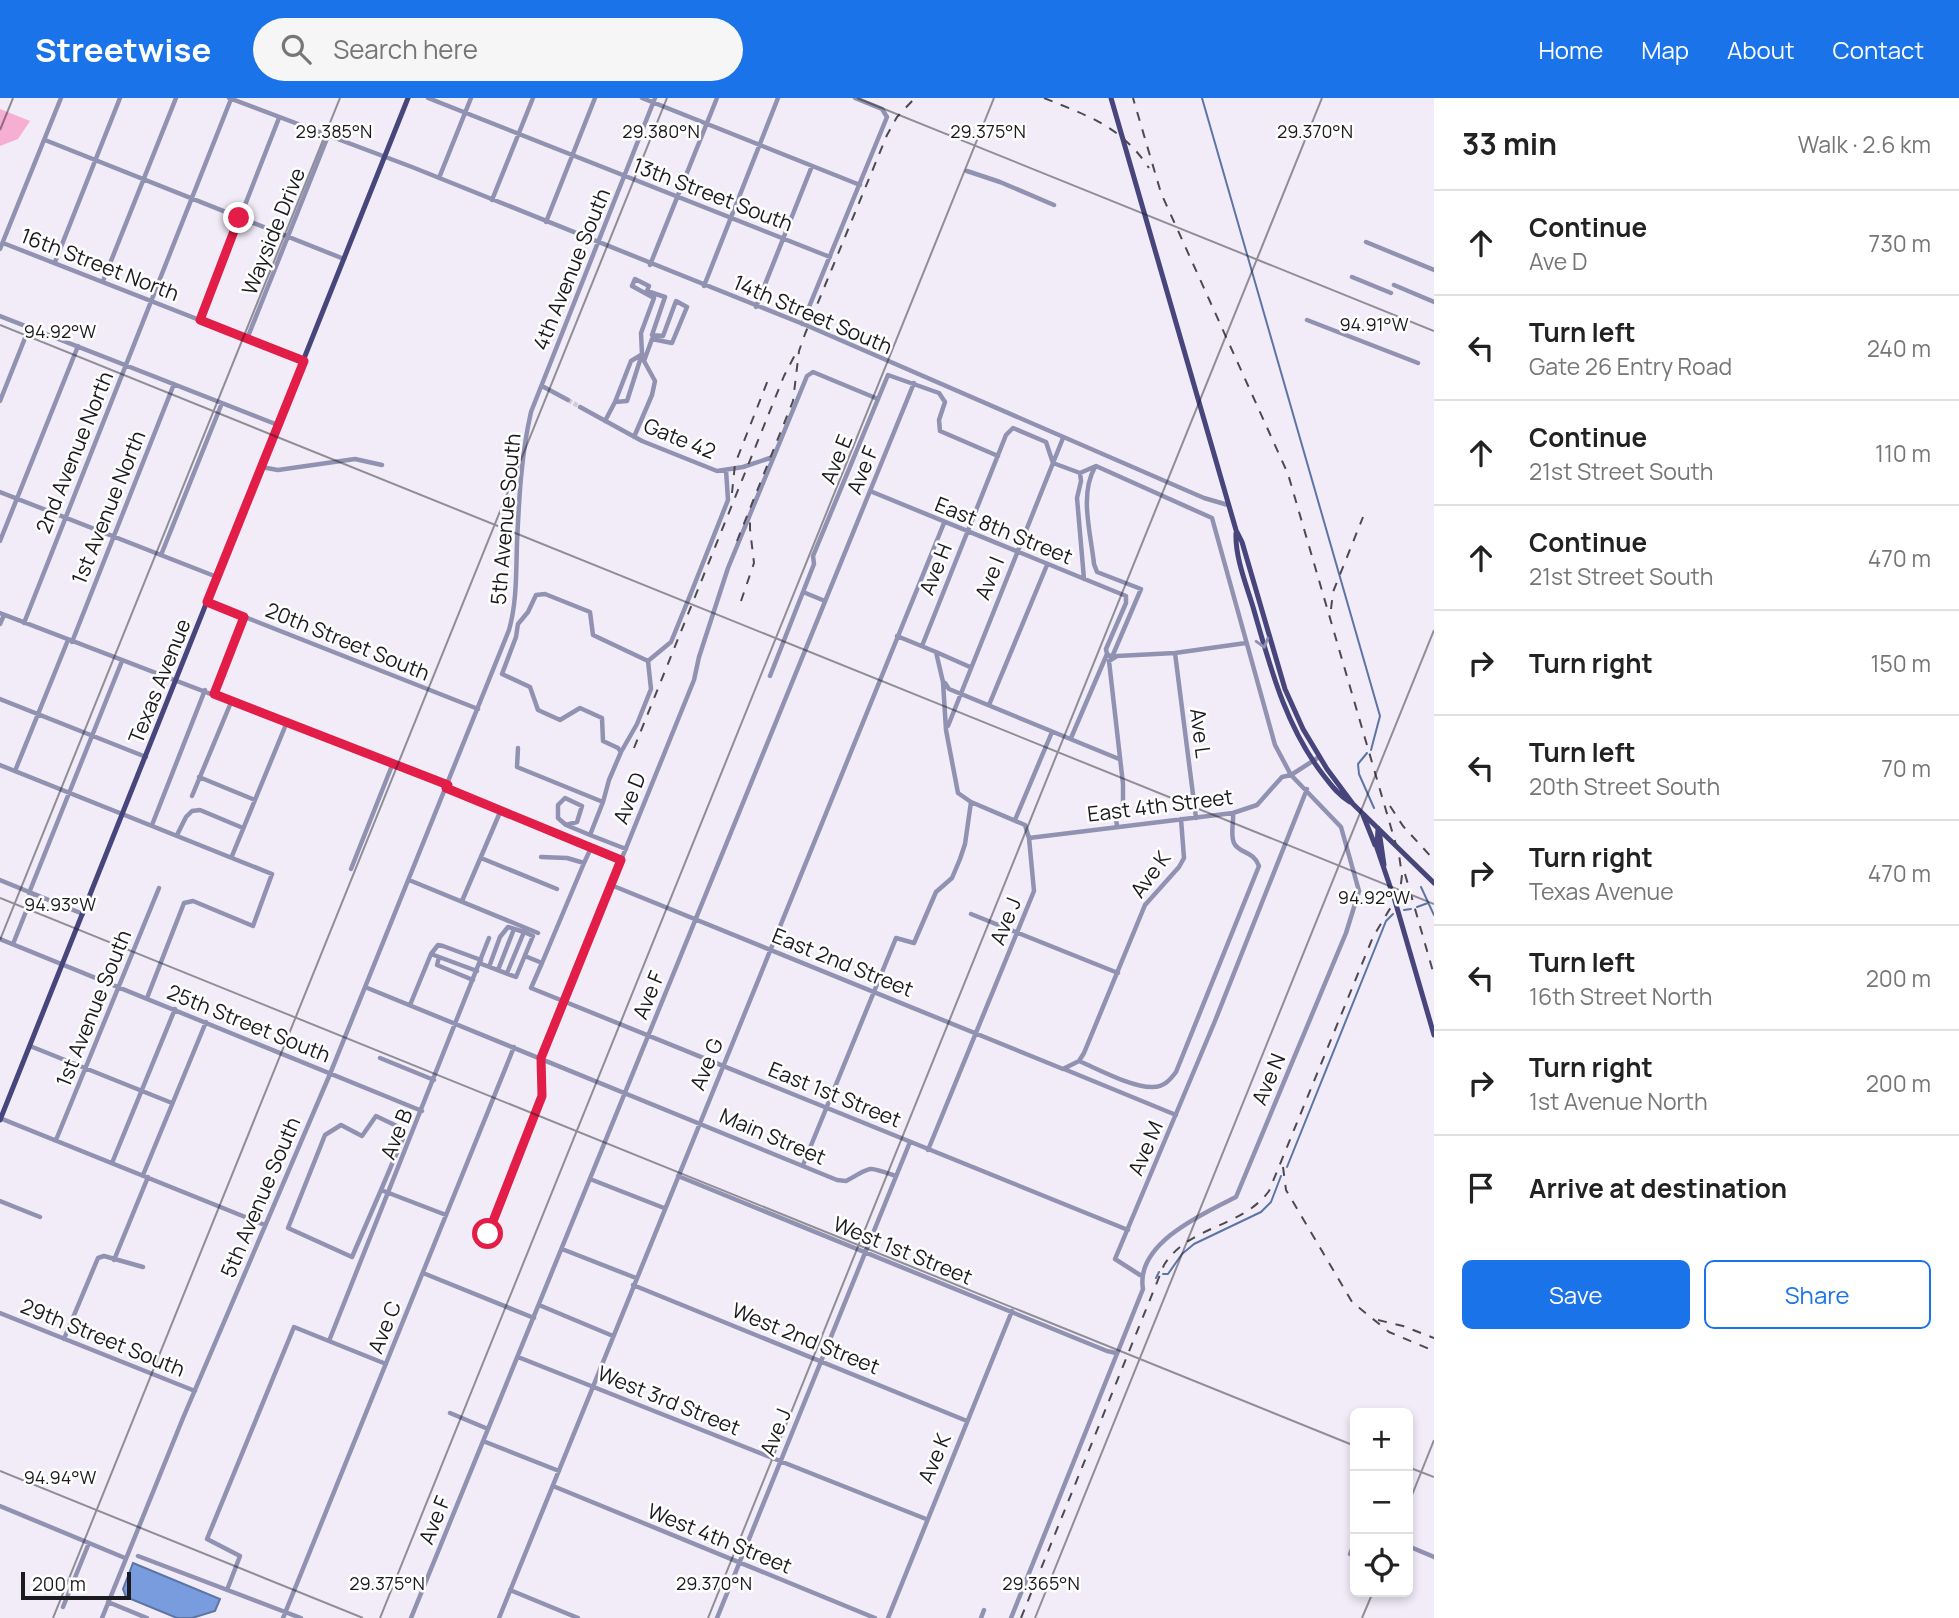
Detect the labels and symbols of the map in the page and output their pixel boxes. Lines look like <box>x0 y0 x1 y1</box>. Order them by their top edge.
text: 29.385°N <box>296 119 372 143</box>
text: 29.380°N <box>622 119 700 143</box>
text: 29.375°N <box>950 119 1026 143</box>
text: 29.370°N <box>1277 119 1353 143</box>
street label: 13th Street South <box>629 151 797 237</box>
street label: Wayside Drive <box>235 163 311 299</box>
street label: 4th Avenue South <box>526 184 616 354</box>
route end <box>223 202 254 233</box>
street label: 16th Street North <box>17 221 183 307</box>
street label: 14th Street South <box>729 268 897 360</box>
text: 94.91°W <box>1339 312 1409 336</box>
text: 94.92°W <box>24 319 96 343</box>
street label: 2nd Avenue North <box>29 367 119 537</box>
street label: Gate 42 <box>640 411 720 465</box>
street label: 1st Avenue North <box>64 426 152 588</box>
street label: Ave E <box>813 430 859 488</box>
street label: 5th Avenue South <box>484 432 526 606</box>
street label: Ave F <box>840 441 884 498</box>
street label: East 8th Street <box>931 490 1077 570</box>
street label: Ave H <box>912 539 958 599</box>
street label: Ave I <box>968 552 1010 604</box>
street label: 20th Street South <box>262 595 434 687</box>
street label: Texas Avenue <box>121 614 197 748</box>
one-way arrow <box>1255 637 1270 649</box>
street label: Ave L <box>1184 707 1218 760</box>
street label: Ave D <box>606 768 652 828</box>
street label: East 4th Street <box>1086 782 1234 828</box>
street label: Ave K <box>1123 844 1177 903</box>
text: 94.92°W <box>1338 885 1410 909</box>
text: 94.93°W <box>24 892 96 916</box>
street label: Ave J <box>983 893 1027 949</box>
street label: East 2nd Street <box>768 921 918 1003</box>
street label: 1st Avenue South <box>49 925 137 1091</box>
street label: Ave F <box>626 966 670 1023</box>
street label: 25th Street South <box>163 977 335 1069</box>
street label: Ave G <box>683 1034 729 1094</box>
street label: Ave N <box>1245 1049 1291 1109</box>
street label: East 1st Street <box>764 1055 906 1133</box>
street label: Main Street <box>716 1101 830 1171</box>
street label: Ave B <box>373 1105 419 1163</box>
street label: 5th Avenue South <box>214 1112 306 1282</box>
street label: Ave M <box>1121 1116 1169 1180</box>
street label: West 1st Street <box>829 1209 977 1291</box>
route start <box>472 1218 503 1249</box>
street label: 29th Street South <box>17 1291 189 1383</box>
street label: West 2nd Street <box>728 1296 884 1380</box>
street label: Ave C <box>361 1297 407 1357</box>
street label: West 3rd Street <box>593 1359 745 1441</box>
street label: Ave J <box>753 1404 797 1460</box>
street label: Ave K <box>911 1428 957 1487</box>
text: 94.94°W <box>24 1465 97 1489</box>
street label: Ave F <box>412 1491 456 1548</box>
street label: West 4th Street <box>644 1496 796 1580</box>
scale bar <box>21 1569 131 1601</box>
text: 29.375°N <box>349 1571 425 1595</box>
text: 29.370°N <box>676 1571 752 1595</box>
text: 29.365°N <box>1002 1571 1080 1595</box>

